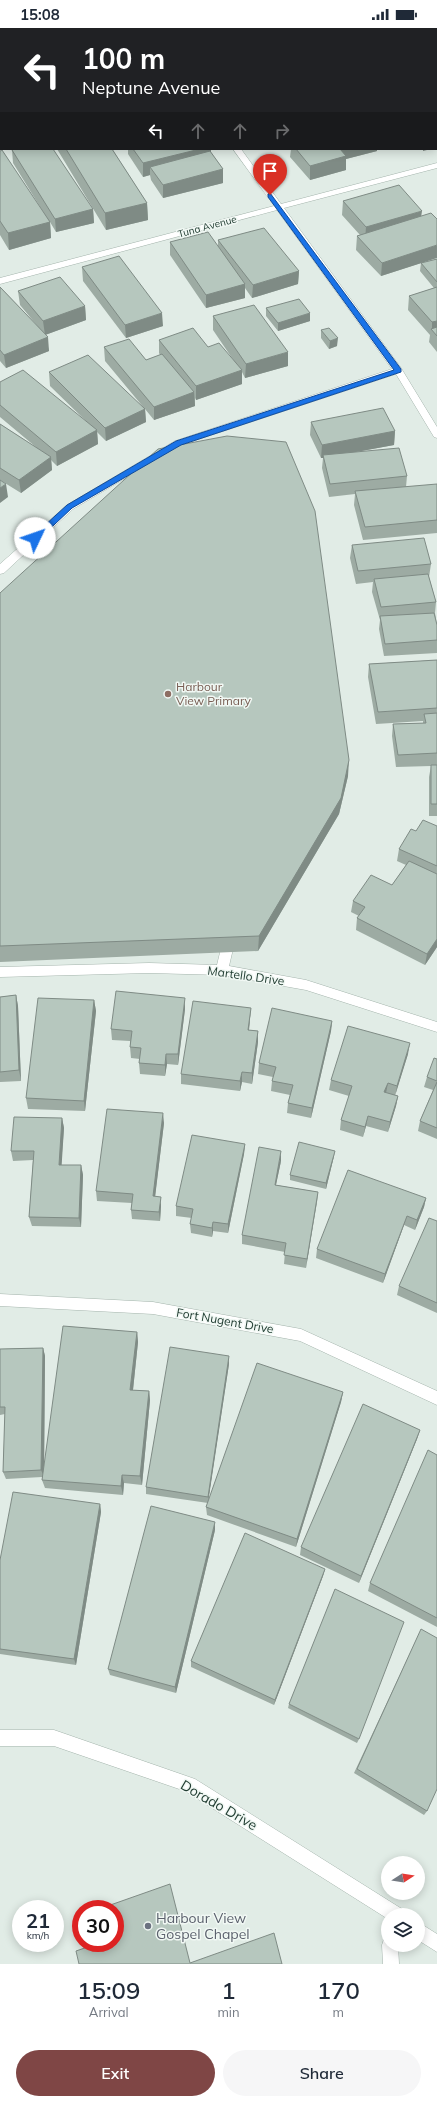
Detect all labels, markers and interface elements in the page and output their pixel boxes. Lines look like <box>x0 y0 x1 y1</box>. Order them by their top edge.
text: 15:08 <box>20 5 60 24</box>
text: 100 m <box>82 41 165 76</box>
icon: left <box>16 44 68 96</box>
text: Neptune Avenue <box>82 76 220 99</box>
icon: left <box>145 120 167 142</box>
icon: ahead <box>187 120 209 142</box>
icon: ahead <box>229 120 251 142</box>
icon: right <box>271 120 293 142</box>
pin <box>253 154 287 195</box>
icon: arrive <box>259 160 281 182</box>
street label: Tuna Avenue <box>176 212 238 241</box>
position arrow <box>14 517 56 559</box>
place label: Harbour View Primary <box>176 679 252 708</box>
marker: Harbour View Primary <box>163 689 173 699</box>
street label: Martello Drive <box>207 963 286 988</box>
street label: Fort Nugent Drive <box>175 1305 275 1336</box>
street label: Dorado Drive <box>177 1776 261 1834</box>
north arrow <box>381 1856 425 1900</box>
map controls <box>381 1856 425 1952</box>
speed limit sign: 30 <box>72 1900 124 1952</box>
text: 21 <box>26 1908 50 1933</box>
button: layers <box>381 1908 425 1952</box>
place label: Harbour View Gospel Chapel <box>156 1909 250 1943</box>
marker: Harbour View Gospel Chapel <box>143 1921 153 1931</box>
text: km/h <box>27 1929 49 1942</box>
text: 15:09 <box>77 1975 140 2005</box>
text: 1 <box>221 1975 236 2005</box>
text: 170 <box>317 1975 360 2005</box>
text: Arrival <box>89 2004 129 2020</box>
text: min <box>217 2004 240 2020</box>
text: m <box>333 2004 344 2020</box>
button: Exit <box>16 2050 215 2096</box>
button: Share <box>223 2050 421 2096</box>

